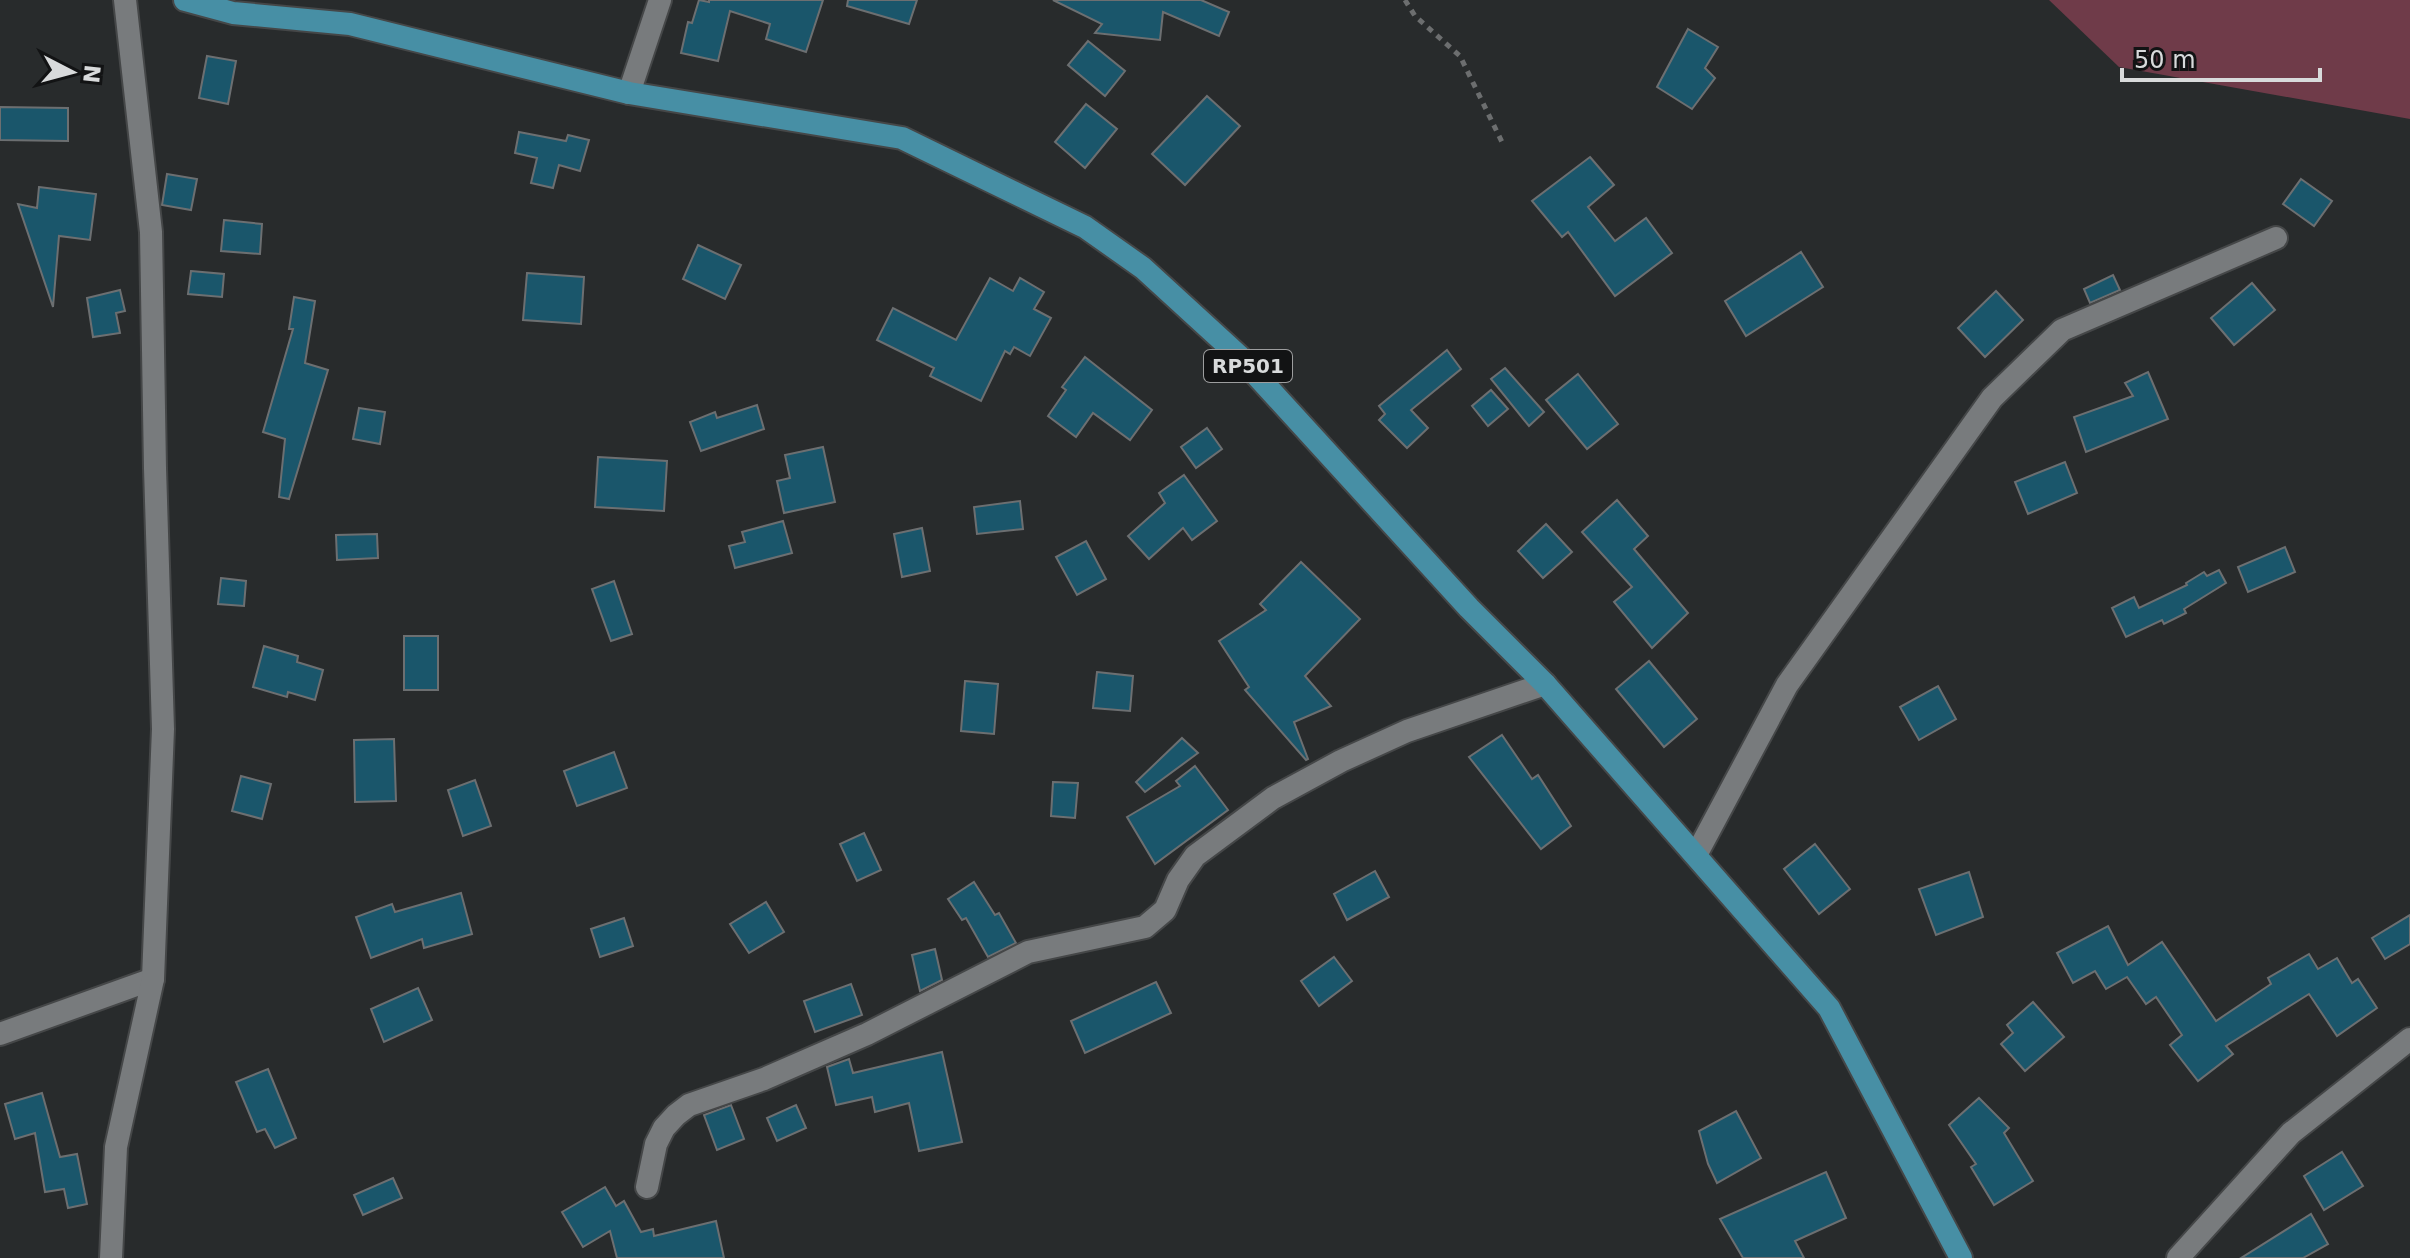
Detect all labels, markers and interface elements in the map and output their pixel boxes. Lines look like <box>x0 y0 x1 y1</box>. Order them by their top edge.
north arrow <box>32 32 112 112</box>
scale bar <box>2122 32 2320 82</box>
text: 50 m <box>2134 46 2196 74</box>
text: N <box>78 64 105 85</box>
road number: RP501 <box>1204 350 1292 382</box>

